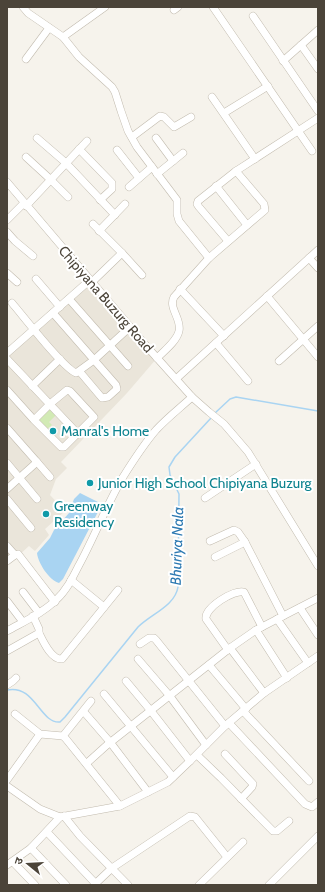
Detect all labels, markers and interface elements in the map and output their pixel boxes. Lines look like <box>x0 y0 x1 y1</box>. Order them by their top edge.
street label: Chipiyana Buzurg Road <box>55 242 157 356</box>
place label: Manral's Home <box>61 422 149 440</box>
marker: Manral's Home <box>48 426 58 436</box>
place label: Junior High School Chipiyana Buzurg <box>97 474 312 492</box>
marker: Junior High School Chipiyana Buzurg <box>85 478 95 488</box>
place label: Greenway Residency <box>54 497 114 531</box>
water label: Bhuriya Nala <box>167 506 187 586</box>
marker: Greenway Residency <box>41 509 51 519</box>
north arrow <box>8 844 48 884</box>
text: उ <box>11 855 26 866</box>

